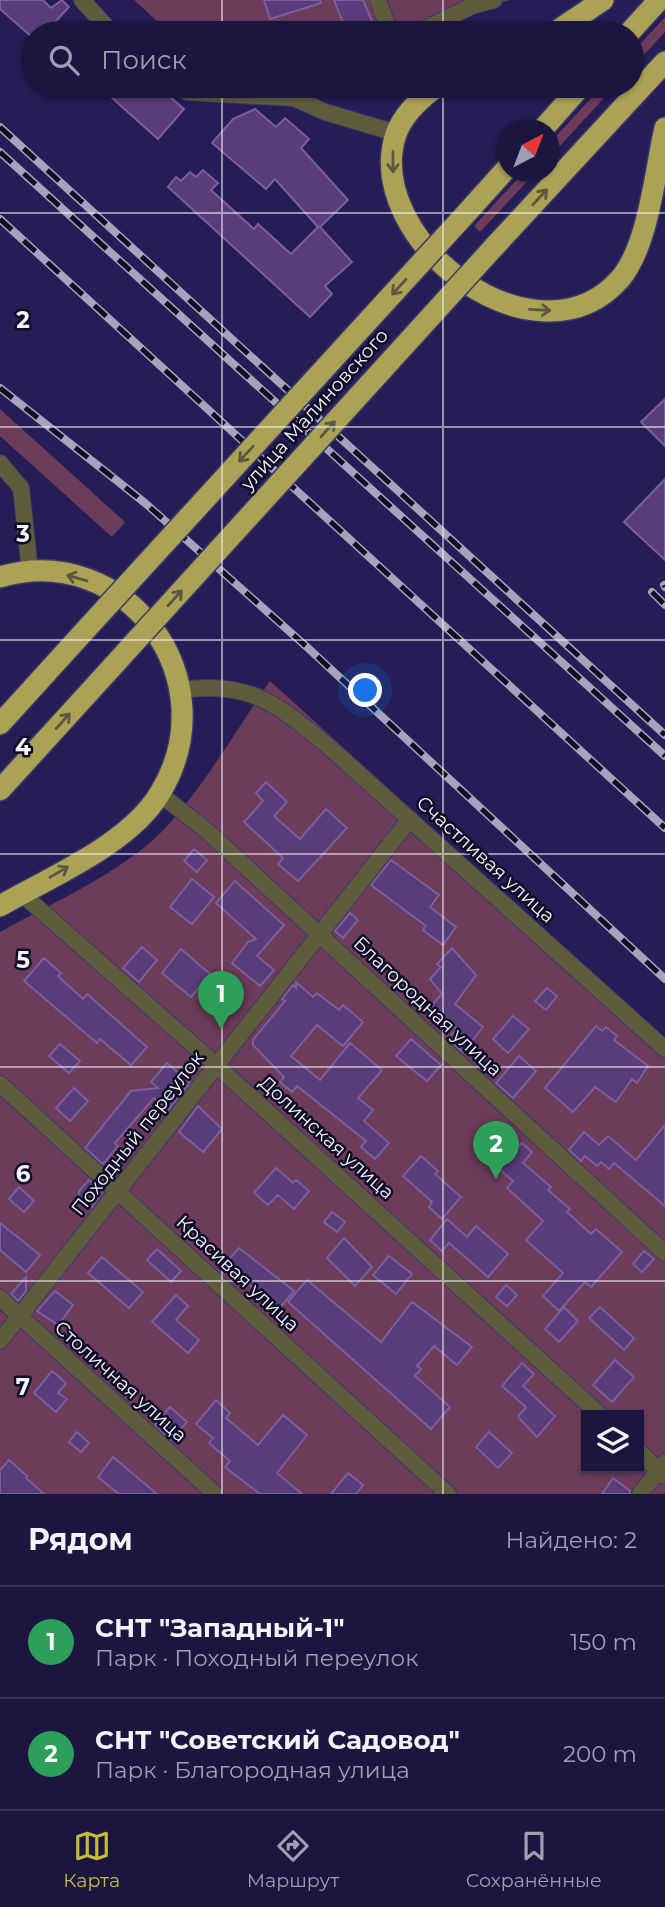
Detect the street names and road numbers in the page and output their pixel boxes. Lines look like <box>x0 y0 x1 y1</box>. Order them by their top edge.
street label: улица Малиновского <box>235 324 393 496</box>
street label: Счастливая улица <box>412 791 560 928</box>
street label: Благородная улица <box>349 932 507 1081</box>
street label: Походный переулок <box>66 1047 209 1220</box>
street label: Долинская улица <box>255 1071 399 1204</box>
street label: Красивая улица <box>172 1211 304 1336</box>
street label: Столичная улица <box>50 1316 192 1447</box>

